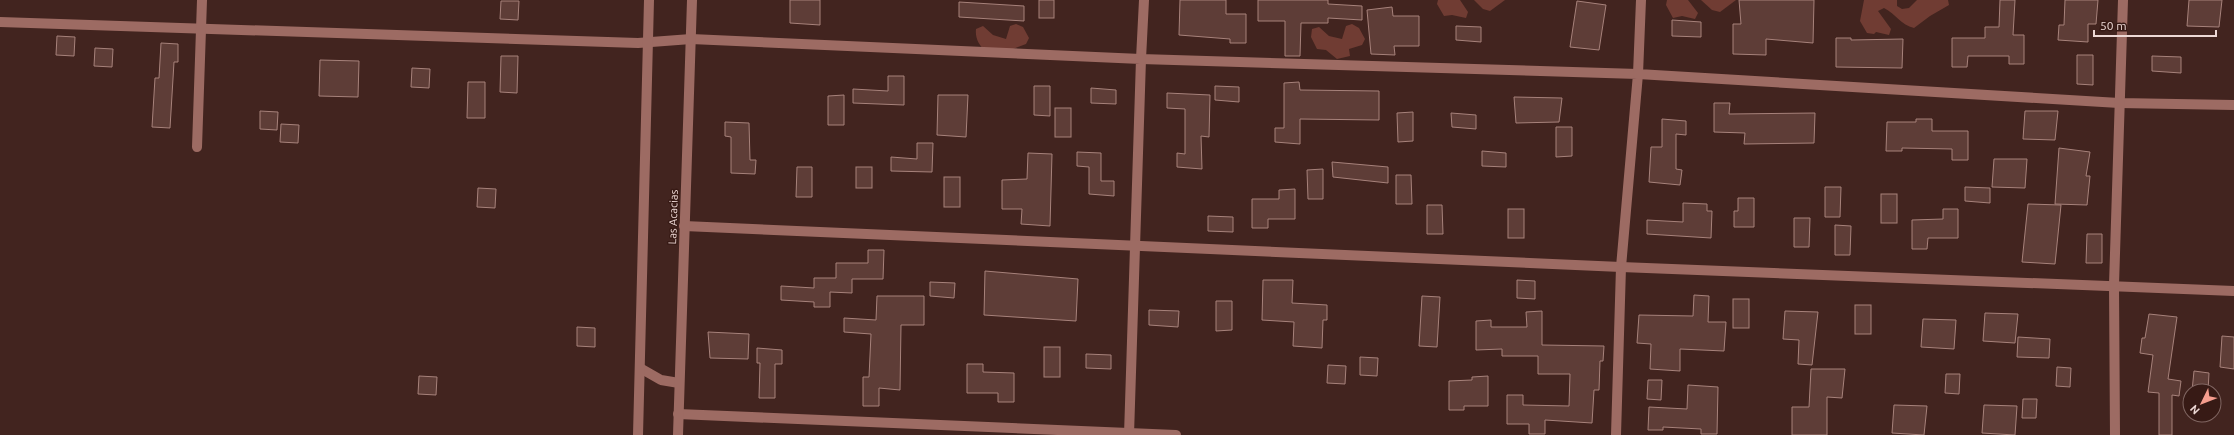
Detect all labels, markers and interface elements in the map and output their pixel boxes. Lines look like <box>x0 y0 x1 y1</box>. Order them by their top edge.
scale bar <box>2094 12 2216 38</box>
text: 50 m <box>2100 19 2127 32</box>
street label: Las Acacias <box>666 189 680 245</box>
north arrow <box>2182 383 2222 423</box>
text: N <box>2187 403 2202 417</box>

